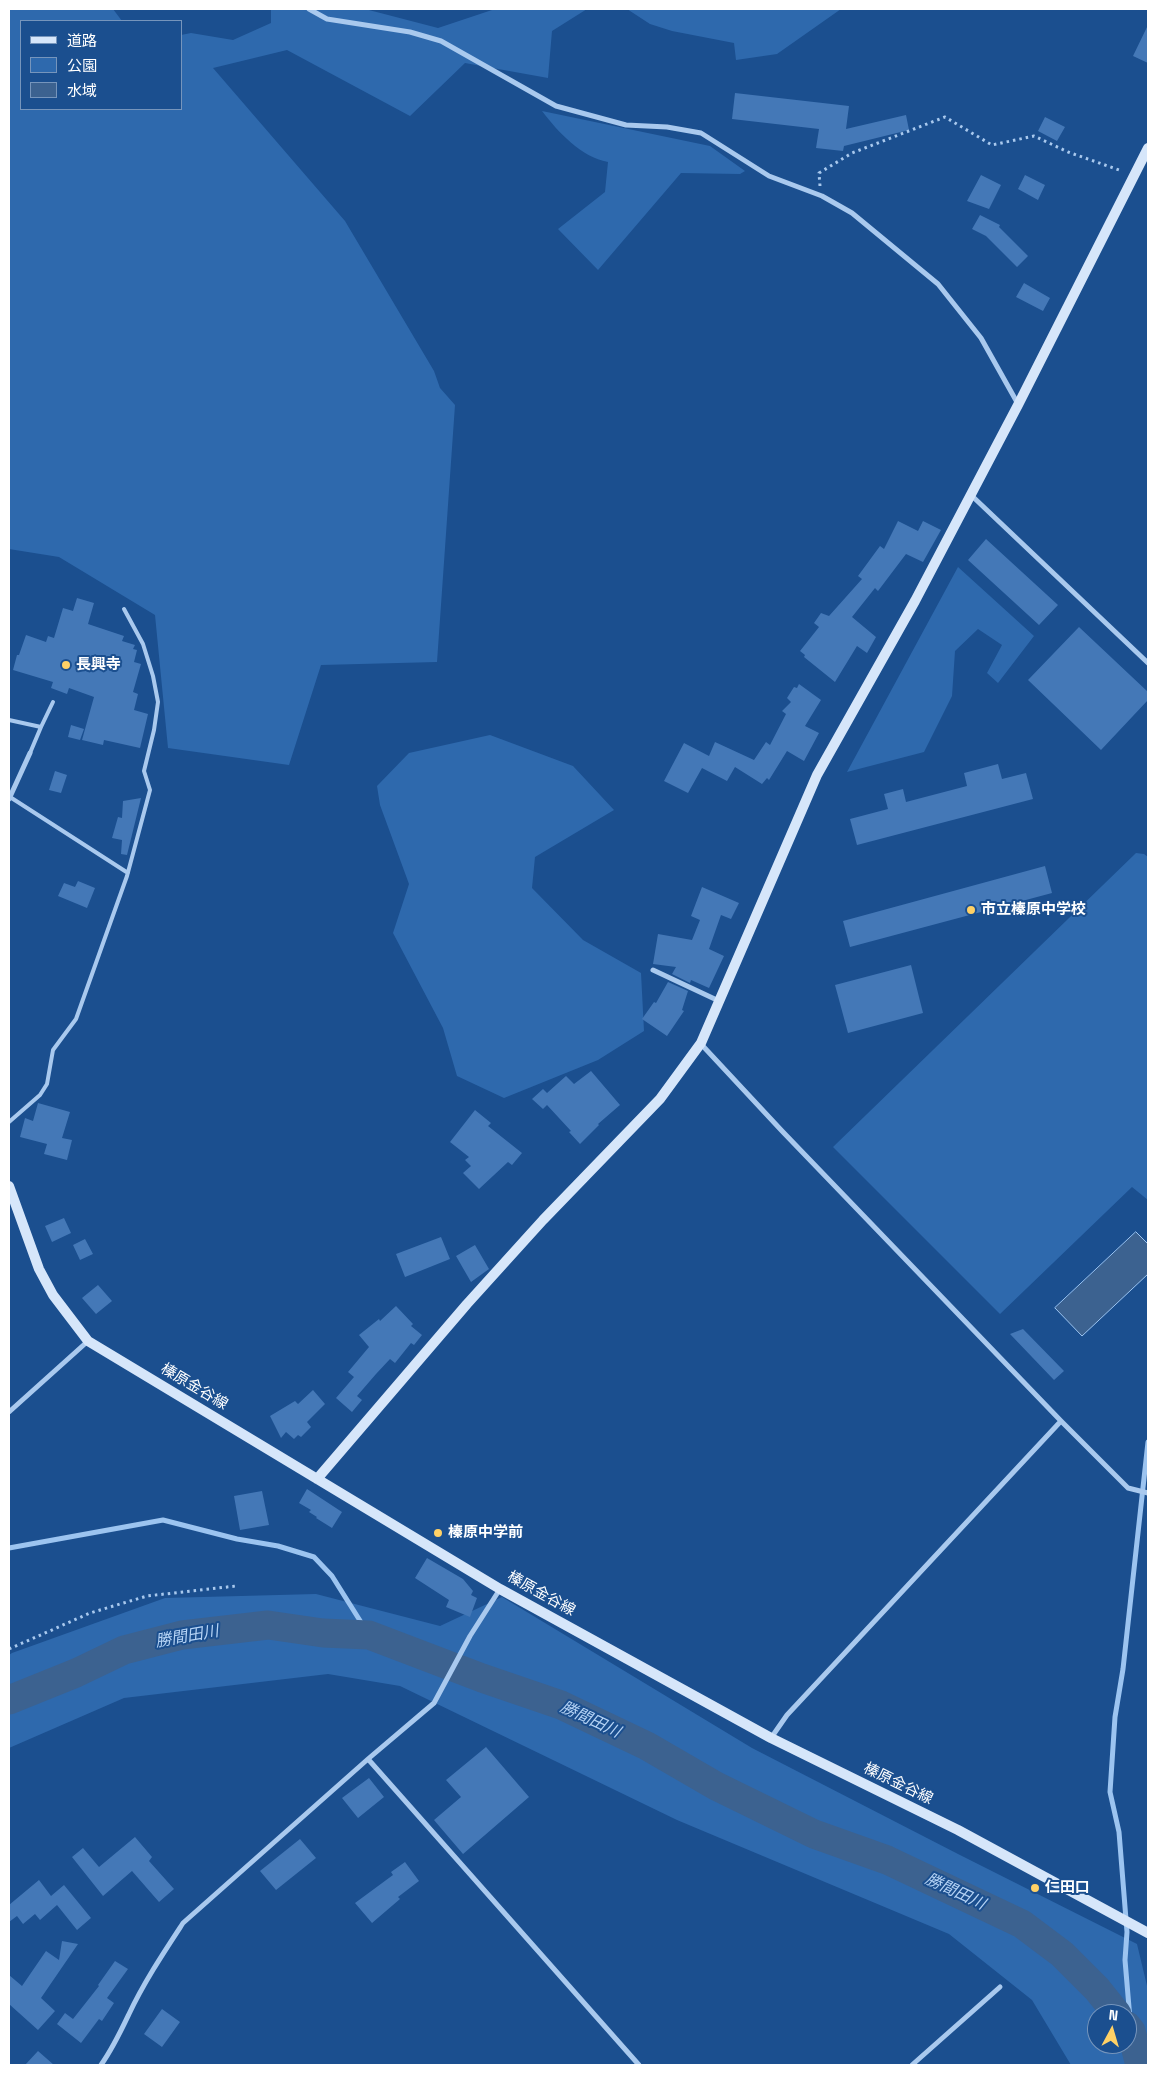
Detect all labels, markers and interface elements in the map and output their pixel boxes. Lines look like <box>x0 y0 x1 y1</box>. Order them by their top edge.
legend <box>20 20 182 110</box>
text: 道路 <box>67 31 97 50</box>
text: 公園 <box>67 56 97 75</box>
text: 水域 <box>67 81 97 100</box>
place label: 長興寺 <box>76 656 121 674</box>
marker: 長興寺 <box>60 659 72 671</box>
place label: 市立榛原中学校 <box>981 901 1086 919</box>
marker: 市立榛原中学校 <box>965 904 977 916</box>
street label: 榛原金谷線 <box>157 1360 231 1414</box>
place label: 榛原中学前 <box>448 1524 523 1542</box>
marker: 榛原中学前 <box>432 1527 444 1539</box>
street label: 榛原金谷線 <box>504 1568 578 1620</box>
water label: 勝間田川 <box>154 1622 220 1652</box>
water label: 勝間田川 <box>557 1698 623 1742</box>
street label: 榛原金谷線 <box>860 1759 936 1809</box>
water label: 勝間田川 <box>922 1870 988 1914</box>
place label: 仁田口 <box>1045 1879 1090 1897</box>
marker: 仁田口 <box>1029 1882 1041 1894</box>
north arrow <box>1087 2004 1137 2054</box>
text: N <box>1108 2006 1119 2025</box>

